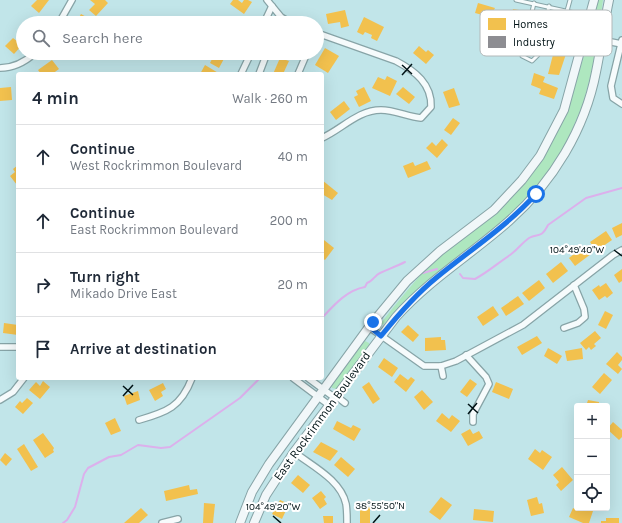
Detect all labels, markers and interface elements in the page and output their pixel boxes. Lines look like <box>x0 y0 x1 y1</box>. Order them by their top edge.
legend <box>480 10 612 56</box>
search box <box>16 16 324 60</box>
text: Homes <box>513 18 548 31</box>
icon: search <box>30 27 52 49</box>
text: Search here <box>62 29 143 47</box>
text: Industry <box>513 36 555 49</box>
text: 4 min <box>32 88 79 108</box>
text: Walk · 260 m <box>232 91 308 106</box>
text: Continue <box>70 140 135 158</box>
icon: ahead <box>32 146 54 168</box>
text: 40 m <box>278 149 308 164</box>
text: West Rockrimmon Boulevard <box>70 158 242 173</box>
route start <box>527 185 545 203</box>
text: Continue <box>70 204 135 222</box>
icon: ahead <box>32 210 54 232</box>
text: 200 m <box>270 213 308 228</box>
text: East Rockrimmon Boulevard <box>70 222 239 237</box>
text: 104°49'40"W <box>550 244 604 256</box>
text: Turn right <box>70 268 140 286</box>
icon: right <box>32 274 54 296</box>
text: 20 m <box>278 277 308 292</box>
text: Mikado Drive East <box>70 286 177 301</box>
route end <box>364 313 382 331</box>
icon: arrive <box>32 338 54 360</box>
text: Arrive at destination <box>70 340 217 358</box>
street label: East Rockrimmon Boulevard <box>271 349 373 483</box>
map controls <box>574 403 610 511</box>
button: + <box>574 403 610 439</box>
button: − <box>574 439 610 475</box>
button: locate <box>574 475 610 511</box>
text: 38°55'50"N <box>355 500 405 512</box>
text: 104°49'20"W <box>246 501 300 513</box>

